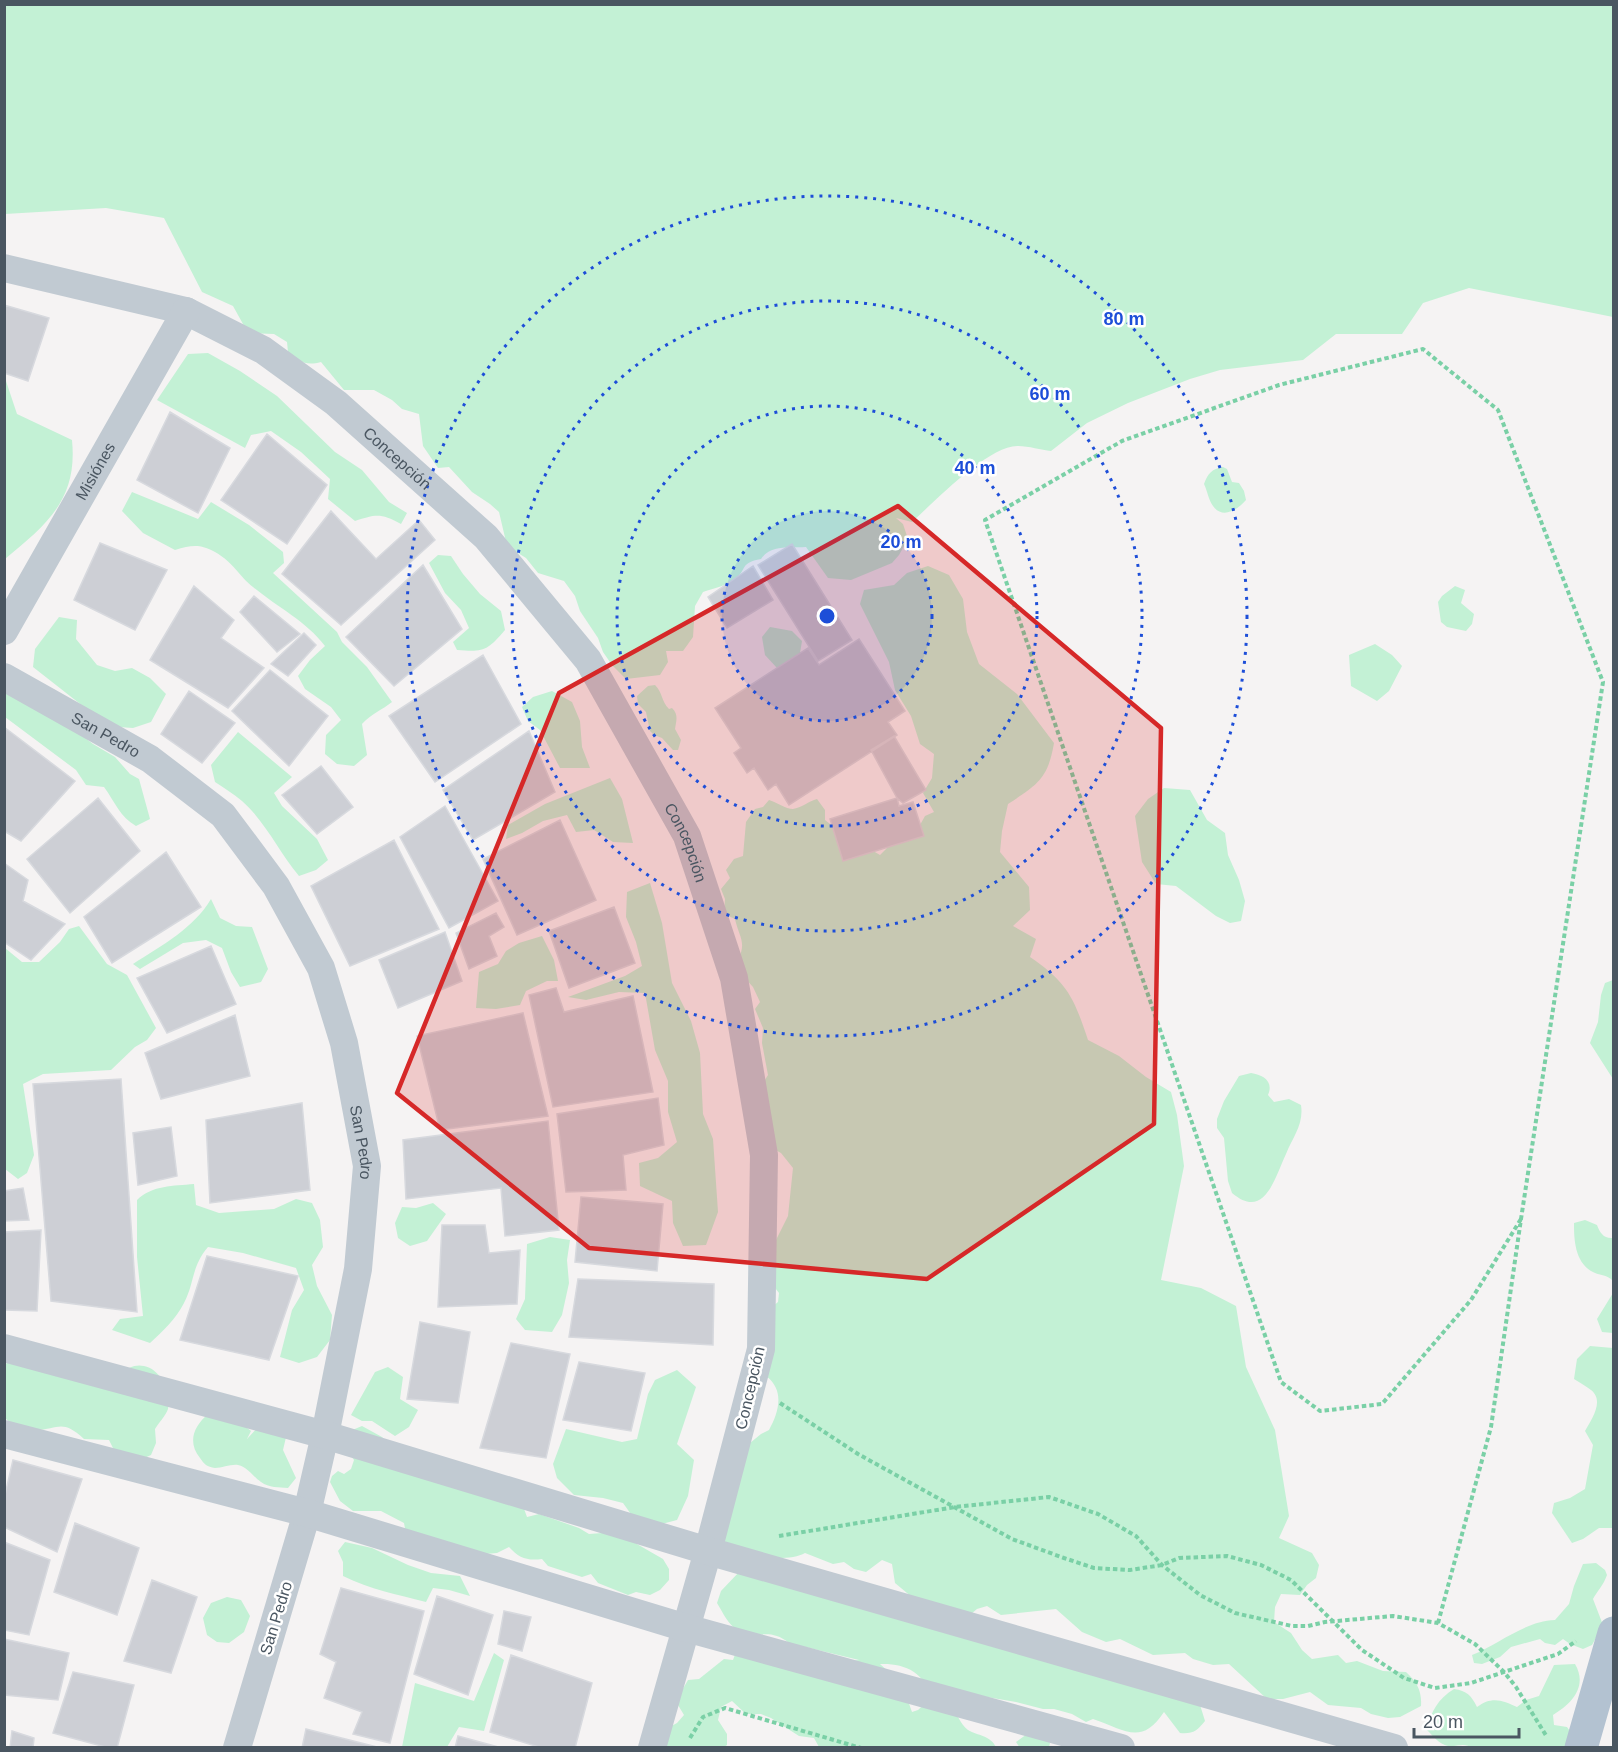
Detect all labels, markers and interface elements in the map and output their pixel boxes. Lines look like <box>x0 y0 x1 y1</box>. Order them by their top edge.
text: 80 m <box>1103 309 1145 329</box>
text: 60 m <box>1029 384 1071 404</box>
street label: Concepción <box>360 423 435 492</box>
street label: Misiónes <box>72 439 118 503</box>
text: 40 m <box>954 458 996 478</box>
text: 20 m <box>880 532 922 552</box>
centre of rings <box>817 606 837 626</box>
street label: San Pedro <box>69 708 143 760</box>
street label: Concepción <box>662 800 710 884</box>
street label: San Pedro <box>347 1103 376 1180</box>
street label: Concepción <box>732 1345 768 1431</box>
street label: San Pedro <box>257 1579 295 1657</box>
scale bar <box>1414 1701 1519 1739</box>
text: 20 m <box>1423 1712 1463 1732</box>

